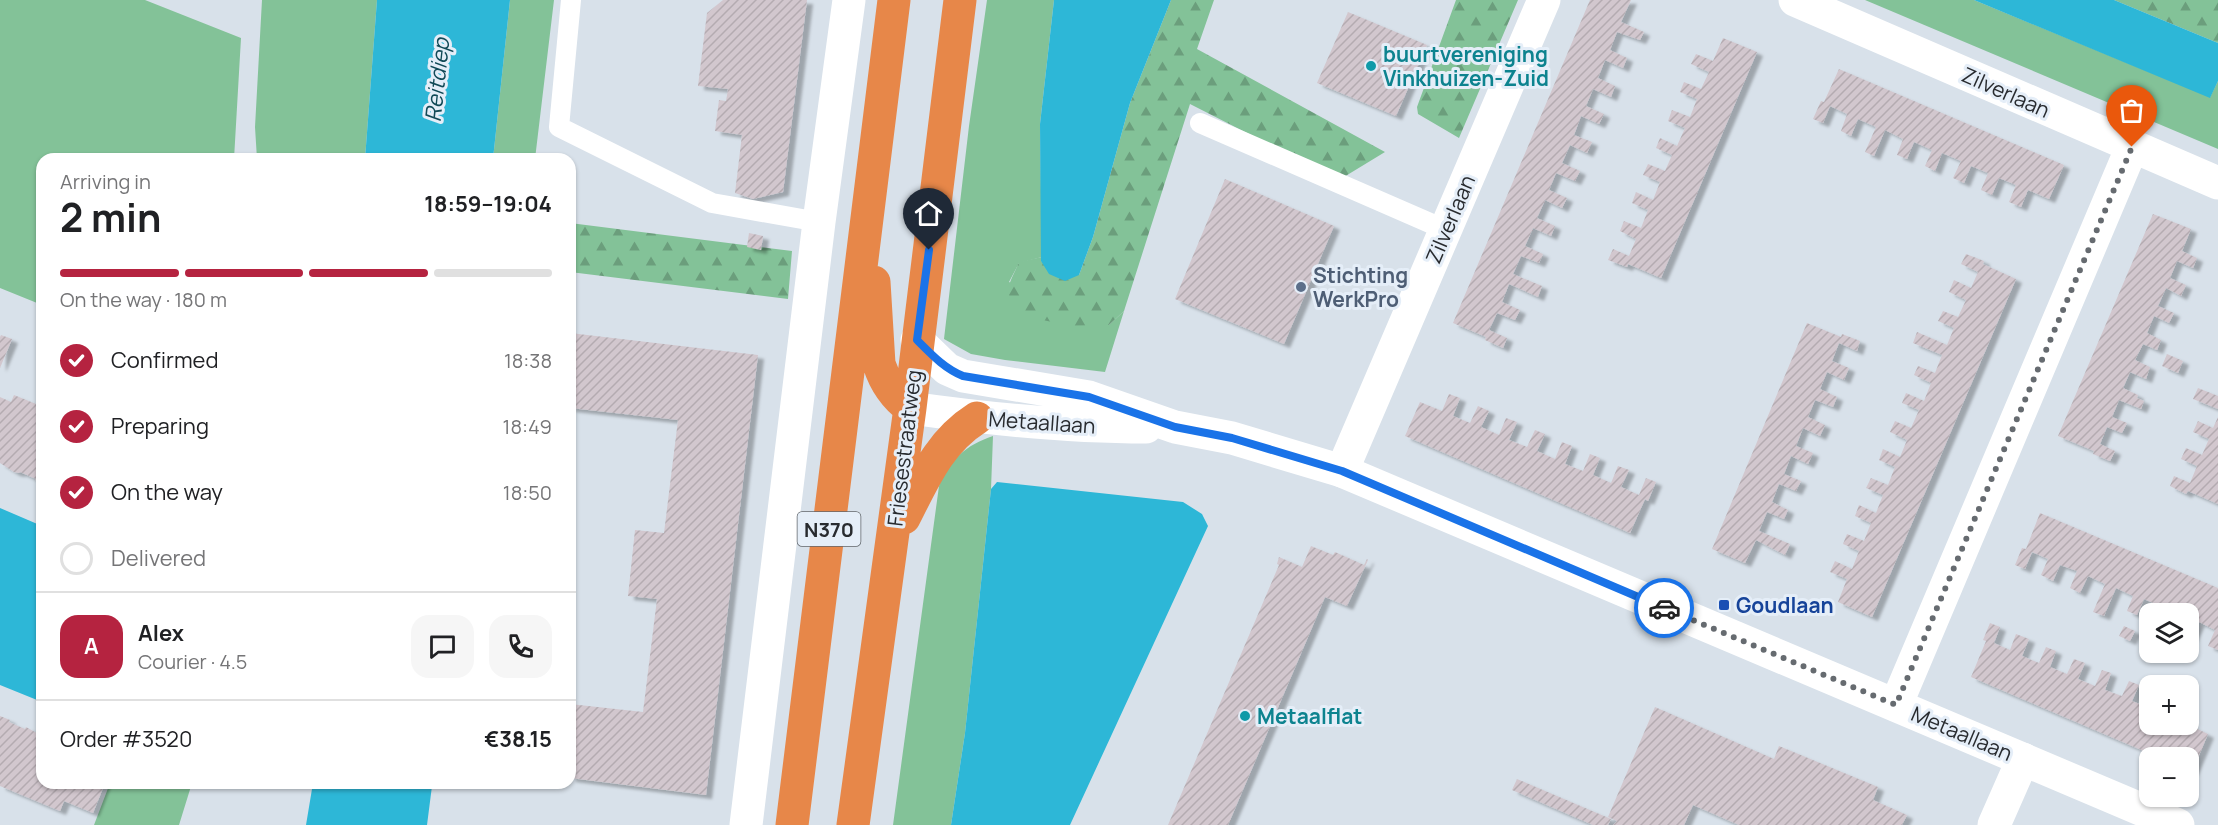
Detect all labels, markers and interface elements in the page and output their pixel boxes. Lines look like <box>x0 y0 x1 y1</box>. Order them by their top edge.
water label: Reitdiep <box>418 35 457 123</box>
place label: buurtvereniging Vinkhuizen-Zuid <box>1383 40 1549 92</box>
marker: buurtvereniging Vinkhuizen-Zuid <box>1364 59 1378 73</box>
street label: Zilverlaan <box>1958 60 2054 124</box>
pin <box>2106 85 2157 147</box>
icon: bag <box>2115 94 2148 127</box>
text: Arriving in <box>60 168 151 195</box>
street label: Zilverlaan <box>1419 170 1481 268</box>
pin <box>903 188 954 250</box>
text: 18:59–19:04 <box>424 189 552 219</box>
text: 2 min <box>60 190 161 244</box>
icon: home <box>912 197 945 230</box>
place label: Stichting WerkPro <box>1313 261 1408 313</box>
marker: Stichting WerkPro <box>1294 280 1308 294</box>
text: On the way · 180 m <box>60 286 227 313</box>
icon: check <box>60 344 93 377</box>
text: Confirmed <box>111 345 219 375</box>
text: 18:38 <box>504 347 552 374</box>
street label: Friesestraatweg <box>881 368 927 528</box>
street label: Metaallaan <box>988 404 1096 440</box>
icon: check <box>60 410 93 443</box>
text: Preparing <box>111 411 209 441</box>
text: 18:49 <box>503 413 552 440</box>
icon: check <box>60 476 93 509</box>
text: On the way <box>111 477 223 507</box>
text: 18:50 <box>503 479 552 506</box>
road number: N370 <box>798 512 860 546</box>
text: Delivered <box>111 543 206 573</box>
courier <box>1634 578 1694 638</box>
place label: Goudlaan <box>1736 591 1834 619</box>
icon: car <box>1648 592 1681 625</box>
marker: Goudlaan <box>1717 598 1731 612</box>
map controls <box>2139 603 2199 807</box>
button: layers <box>2139 603 2199 663</box>
button: chat <box>411 615 474 678</box>
button: phone <box>489 615 552 678</box>
text: Alex <box>138 618 184 648</box>
text: A <box>84 631 99 661</box>
text: Courier · 4.5 <box>138 648 247 675</box>
button: + <box>2139 675 2199 735</box>
street label: Metaallaan <box>1907 699 2017 767</box>
place label: Metaalflat <box>1257 702 1362 730</box>
marker: Metaalflat <box>1238 709 1252 723</box>
text: Order #3520 <box>60 724 192 754</box>
text: €38.15 <box>484 724 552 754</box>
button: − <box>2139 747 2199 807</box>

